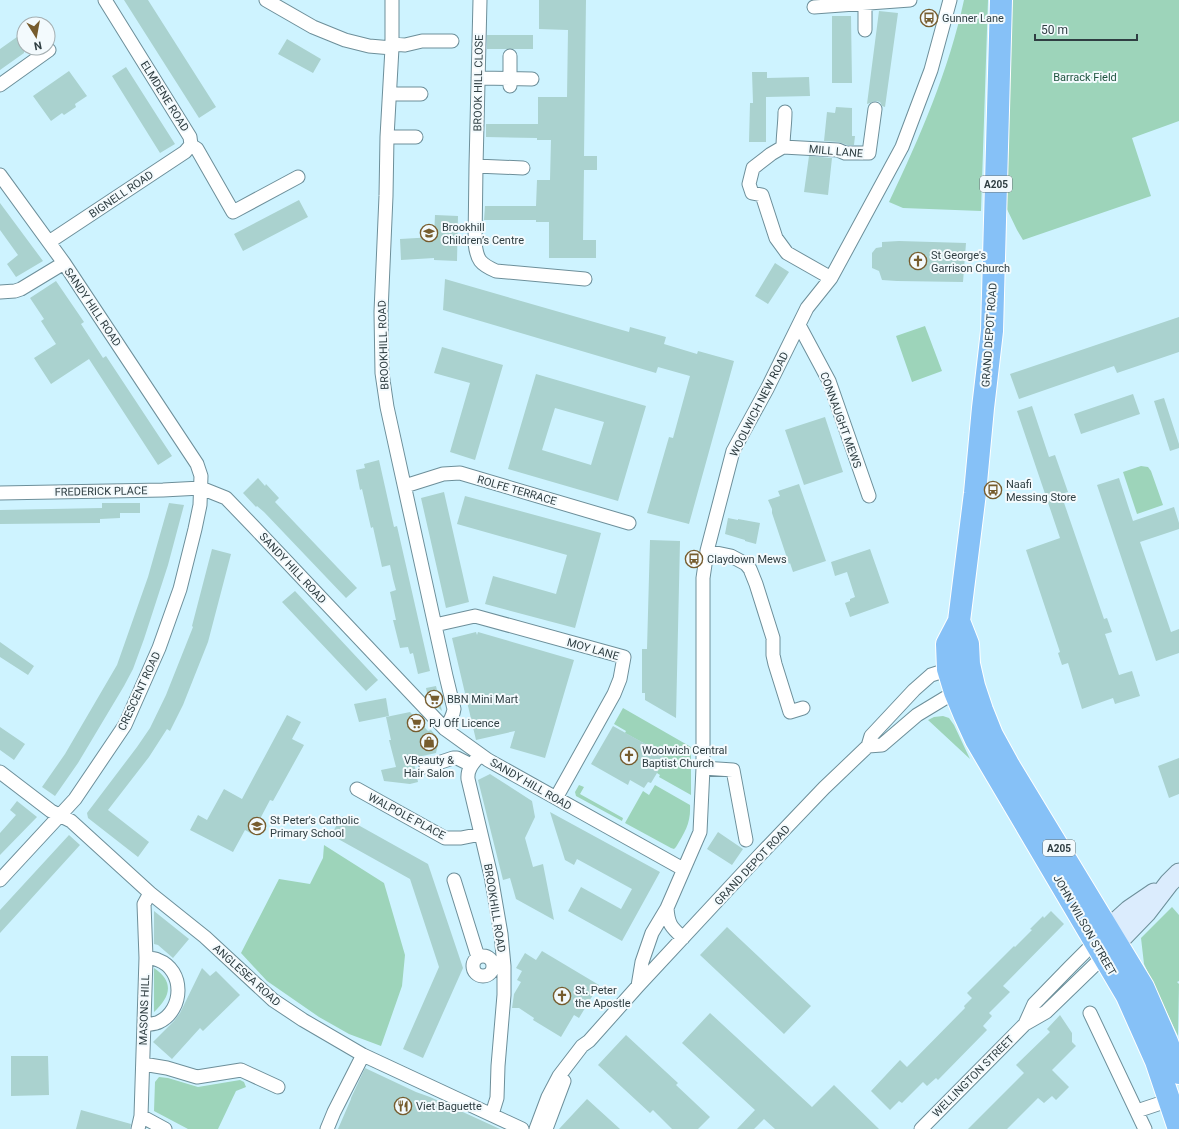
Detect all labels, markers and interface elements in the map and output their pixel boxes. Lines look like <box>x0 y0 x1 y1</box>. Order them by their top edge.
bus stop icon: Gunner Lane <box>919 8 939 28</box>
place label: Gunner Lane <box>942 12 1004 25</box>
north arrow <box>16 16 56 56</box>
scale bar <box>1035 16 1137 42</box>
text: 50 m <box>1041 23 1068 37</box>
street label: BROOK HILL CLOSE <box>471 34 486 132</box>
text: N <box>33 38 43 52</box>
street label: ELMDENE ROAD <box>138 59 191 134</box>
park label: Barrack Field <box>1053 71 1117 84</box>
street label: MILL LANE <box>808 143 864 160</box>
street label: BIGNELL ROAD <box>87 168 156 221</box>
road number: A205 <box>980 176 1012 192</box>
place label: Brookhill Children’s Centre <box>442 221 524 247</box>
school or university icon: Brookhill Children’s Centre <box>419 223 439 243</box>
place label: St George's Garrison Church <box>931 249 1010 275</box>
church icon: St George's Garrison Church <box>908 251 928 271</box>
street label: SANDY HILL ROAD <box>61 266 124 349</box>
street label: GRAND DEPOT ROAD <box>979 282 1000 388</box>
street label: BROOKHILL ROAD <box>375 300 392 390</box>
street label: WOOLWICH NEW ROAD <box>727 350 792 459</box>
street label: CONNAUGHT MEWS <box>817 370 864 470</box>
street label: ROLFE TERRACE <box>476 473 558 508</box>
place label: Naafi Messing Store <box>1006 478 1076 504</box>
bus stop icon: Naafi Messing Store <box>983 480 1003 500</box>
street label: FREDERICK PLACE <box>55 484 147 499</box>
street label: SANDY HILL ROAD <box>257 530 329 606</box>
bus stop icon: Claydown Mews <box>684 549 704 569</box>
place label: Claydown Mews <box>707 553 787 566</box>
street label: MOY LANE <box>565 636 620 663</box>
street label: CRESCENT ROAD <box>115 650 163 733</box>
supermarket icon: BBN Mini Mart <box>424 689 444 709</box>
place label: BBN Mini Mart <box>447 693 519 706</box>
supermarket icon: PJ Off Licence <box>406 713 426 733</box>
place label: PJ Off Licence <box>429 717 500 730</box>
shop icon: VBeauty & Hair Salon <box>419 732 439 752</box>
place label: Woolwich Central Baptist Church <box>642 744 727 770</box>
church icon: Woolwich Central Baptist Church <box>619 746 639 766</box>
place label: VBeauty & Hair Salon <box>404 754 454 780</box>
street label: SANDY HILL ROAD <box>488 756 574 813</box>
street label: WALPOLE PLACE <box>366 791 448 842</box>
place label: St Peter's Catholic Primary School <box>270 814 359 840</box>
school or university icon: St Peter's Catholic Primary School <box>247 816 267 836</box>
street label: GRAND DEPOT ROAD <box>712 823 793 908</box>
road number: A205 <box>1043 840 1075 856</box>
street label: BROOKHILL ROAD <box>481 863 508 953</box>
street label: JOHN WILSON STREET <box>1050 872 1119 978</box>
street label: ANGLESEA ROAD <box>210 942 283 1009</box>
street label: MASONS HILL <box>137 974 152 1046</box>
place label: St. Peter the Apostle <box>575 984 631 1010</box>
church icon: St. Peter the Apostle <box>552 986 572 1006</box>
street label: WELLINGTON STREET <box>930 1033 1017 1120</box>
restaurant icon: Viet Baguette <box>393 1096 413 1116</box>
place label: Viet Baguette <box>416 1100 482 1113</box>

